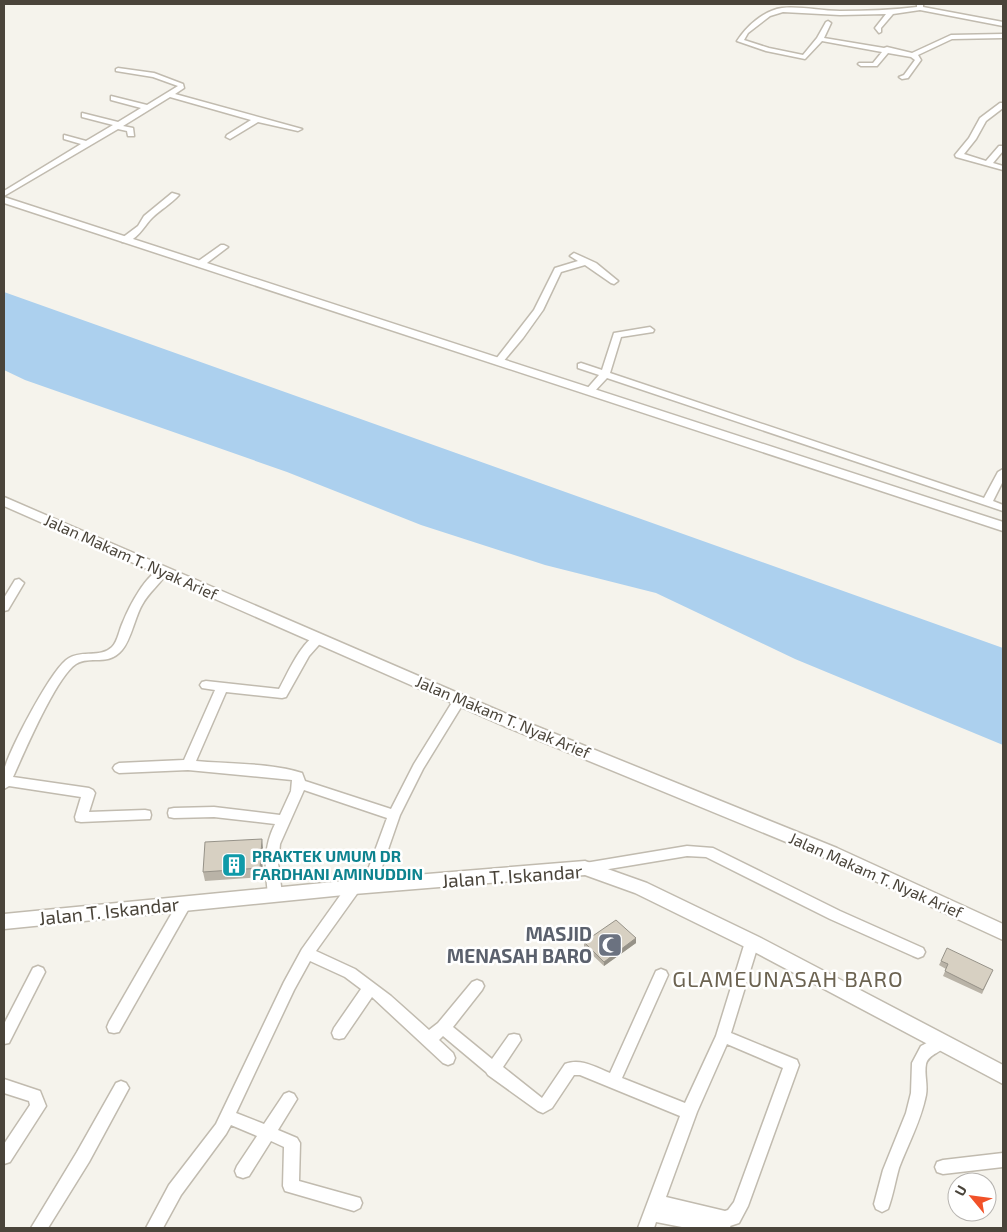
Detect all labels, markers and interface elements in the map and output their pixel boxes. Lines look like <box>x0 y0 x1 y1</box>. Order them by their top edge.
street label: Jalan Makam T. Nyak Arief <box>42 510 222 604</box>
street label: Jalan Makam T. Nyak Arief <box>413 671 594 762</box>
street label: Jalan Makam T. Nyak Arief <box>787 828 967 922</box>
place label: PRAKTEK UMUM DR FARDHANI AMINUDDIN <box>252 846 423 883</box>
building icon: PRAKTEK UMUM DR FARDHANI AMINUDDIN <box>221 852 247 878</box>
street label: Jalan T. Iskandar <box>441 859 584 892</box>
street label: Jalan T. Iskandar <box>38 892 181 929</box>
place label: MASJID MENASAH BARO <box>447 922 592 967</box>
mosque icon: MASJID MENASAH BARO <box>597 932 623 958</box>
district label: GLAMEUNASAH BARO <box>672 965 904 991</box>
north arrow <box>947 1172 997 1222</box>
text: U <box>950 1182 970 1199</box>

